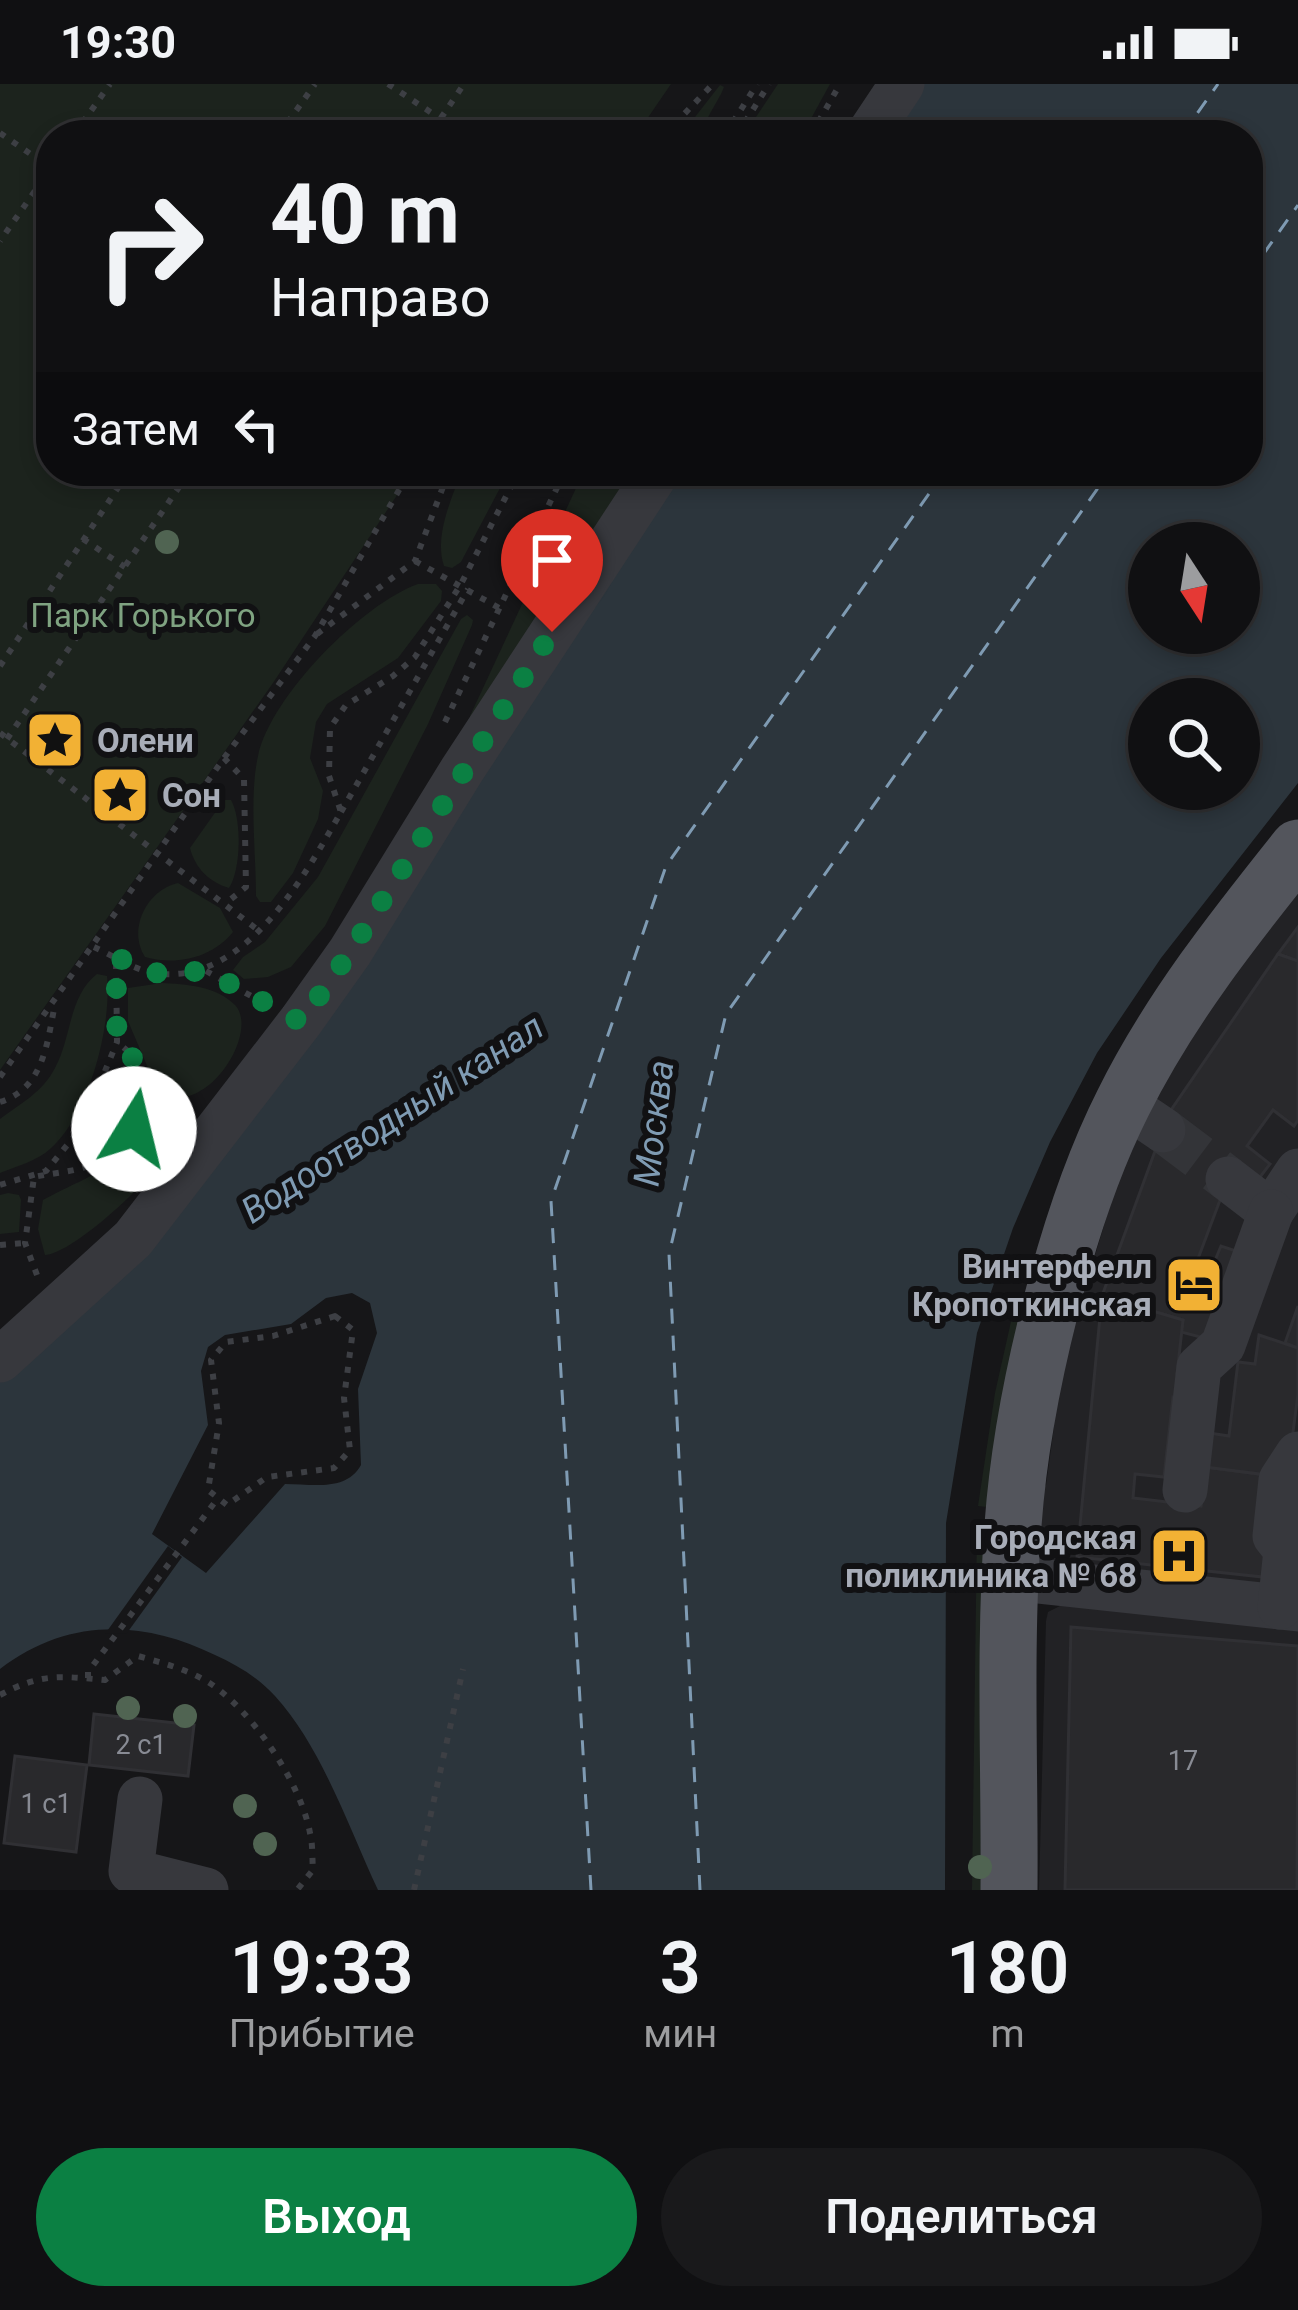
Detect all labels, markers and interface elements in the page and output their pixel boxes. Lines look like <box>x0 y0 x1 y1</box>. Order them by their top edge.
text: 19:30 <box>60 16 176 69</box>
text: 40 m <box>270 165 460 264</box>
icon: right <box>72 168 228 324</box>
text: Направо <box>270 266 490 329</box>
icon: left <box>224 396 290 462</box>
text: Затем <box>72 403 200 456</box>
pin <box>501 509 603 632</box>
north arrow <box>1128 522 1260 654</box>
map controls <box>1128 522 1260 810</box>
icon: arrive <box>519 527 585 593</box>
park label: Парк Горького <box>30 596 256 635</box>
button: search <box>1128 678 1260 810</box>
place icon: Олени <box>24 709 86 771</box>
place label: Олени <box>97 721 194 760</box>
place icon: Сон <box>89 764 151 826</box>
place label: Сон <box>162 776 221 815</box>
water label: Водоотводный канал <box>234 1006 551 1232</box>
water label: Москва <box>625 1058 683 1188</box>
position arrow <box>71 1066 197 1192</box>
place label: Винтерфелл Кропоткинская <box>912 1247 1152 1324</box>
hotel icon: Винтерфелл Кропоткинская <box>1163 1254 1225 1316</box>
place label: Городская поликлиника № 68 <box>845 1518 1137 1595</box>
hospital icon: Городская поликлиника № 68 <box>1148 1525 1210 1587</box>
house number: 2 с1 <box>115 1729 167 1761</box>
house number: 17 <box>1168 1745 1198 1777</box>
house number: 1 с1 <box>20 1788 72 1820</box>
text: 19:33 <box>230 1926 414 2011</box>
text: 3 <box>660 1926 701 2011</box>
text: 180 <box>946 1926 1069 2011</box>
text: Прибытие <box>229 2011 415 2057</box>
text: мин <box>643 2011 717 2057</box>
text: m <box>991 2011 1025 2057</box>
button: Выход <box>36 2148 637 2286</box>
button: Поделиться <box>661 2148 1262 2286</box>

